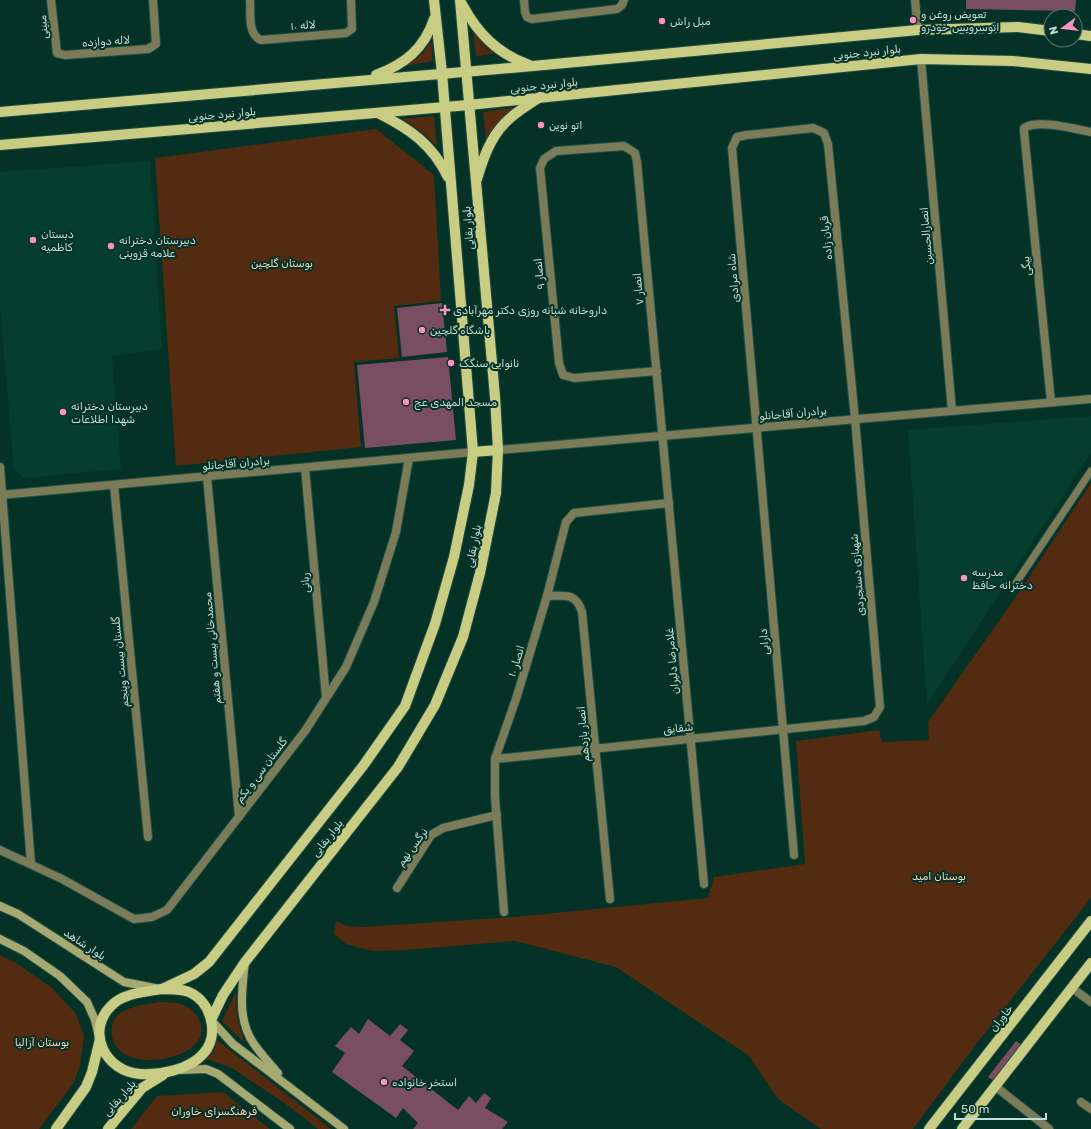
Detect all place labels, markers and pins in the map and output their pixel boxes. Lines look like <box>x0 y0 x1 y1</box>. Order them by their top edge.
place label: تعویض روغن و اتوسرویس خودرو <box>921 8 999 35</box>
place label: مبل راش <box>670 15 711 28</box>
marker: تعویض روغن و اتوسرویس خودرو <box>908 15 918 25</box>
marker: مبل راش <box>657 16 667 26</box>
place label: اتو نوین <box>549 119 582 133</box>
marker: اتو نوین <box>536 120 546 130</box>
place label: دبستان کاظمیه <box>41 228 74 254</box>
place label: دبیرستان دخترانه علامه قزوینی <box>119 234 196 261</box>
marker: دبستان کاظمیه <box>28 235 38 245</box>
marker: دبیرستان دخترانه علامه قزوینی <box>106 241 116 251</box>
place label: داروخانه شبانه روزی دکتر مهرآبادی <box>453 304 607 318</box>
marker: داروخانه شبانه روزی دکتر مهرآبادی <box>440 305 450 315</box>
place label: باشگاه گلچین <box>430 324 490 337</box>
marker: باشگاه گلچین <box>417 325 427 335</box>
place label: نانوایی سنگک <box>459 357 519 371</box>
marker: نانوایی سنگک <box>446 358 456 368</box>
place label: مسجد المهدی عج <box>414 396 497 411</box>
marker: مسجد المهدی عج <box>401 397 411 407</box>
place label: دبیرستان دخترانه شهدا اطلاعات <box>71 400 148 426</box>
marker: دبیرستان دخترانه شهدا اطلاعات <box>58 407 68 417</box>
place label: مدرسه دخترانه حافظ <box>972 566 1033 592</box>
marker: مدرسه دخترانه حافظ <box>959 573 969 583</box>
place label: استخر خانواده <box>392 1076 457 1090</box>
marker: استخر خانواده <box>379 1077 389 1087</box>

